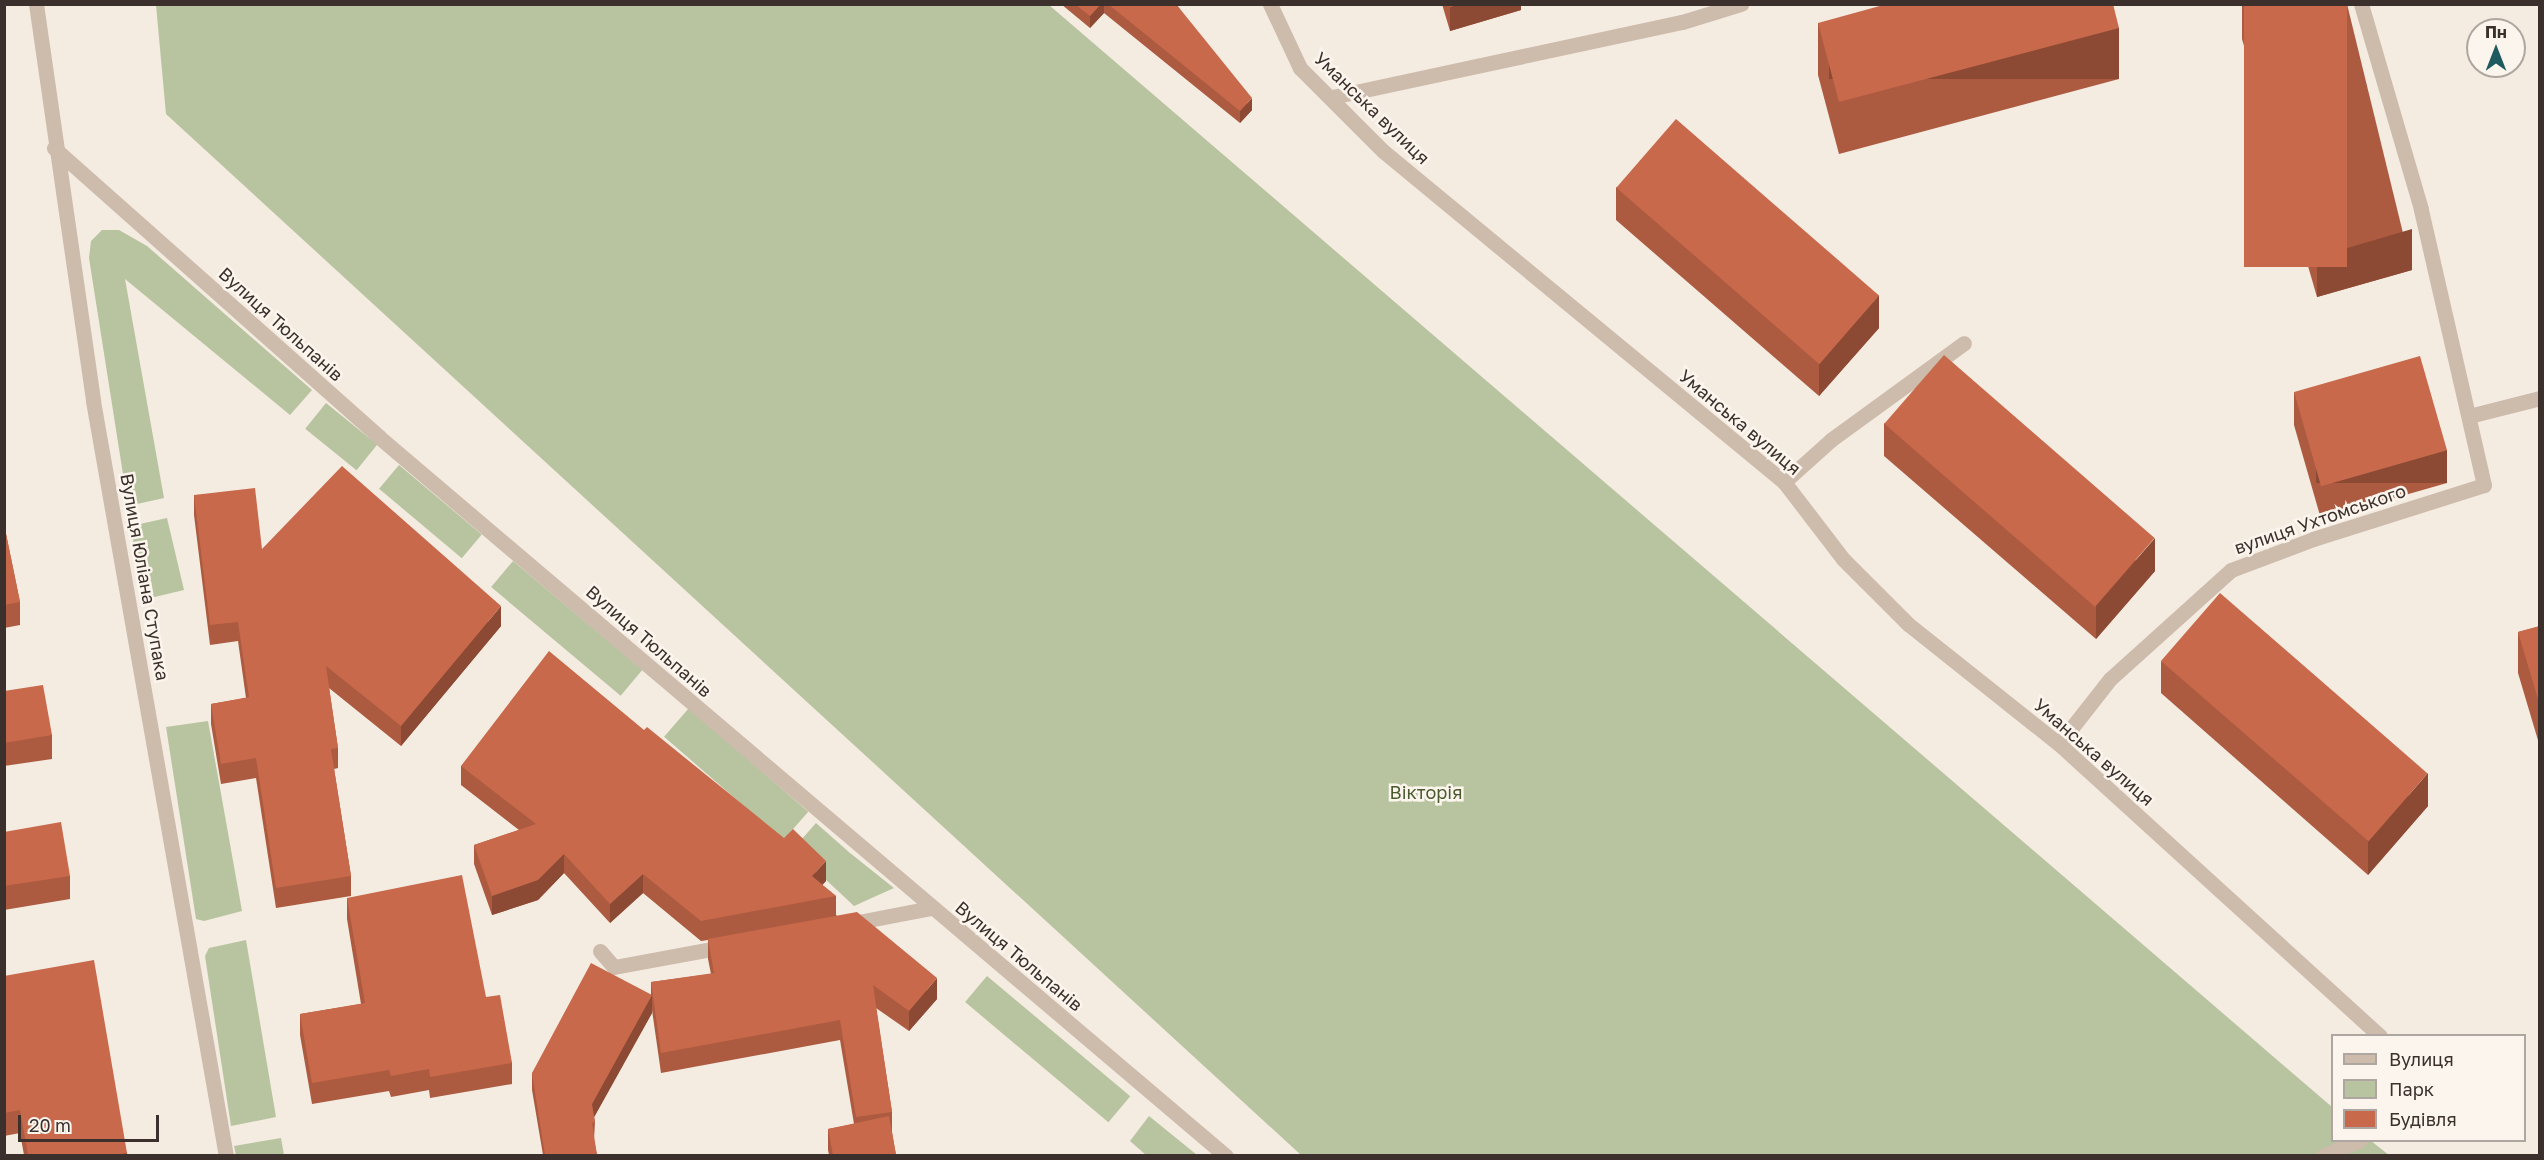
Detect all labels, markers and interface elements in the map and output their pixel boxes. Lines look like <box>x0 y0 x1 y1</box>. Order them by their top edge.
north arrow <box>2466 18 2526 78</box>
text: Пн <box>2485 22 2507 42</box>
street label: Уманська вулиця <box>1310 47 1434 169</box>
street label: Вулиця Тюльпанів <box>215 263 347 385</box>
street label: Уманська вулиця <box>1675 365 1805 479</box>
street label: Вулиця Юліана Ступака <box>116 472 174 682</box>
street label: вулиця Ухтомського <box>2231 479 2409 559</box>
street label: Вулиця Тюльпанів <box>582 581 716 701</box>
street label: Уманська вулиця <box>2029 694 2159 810</box>
park label: Вікторія <box>1390 781 1462 803</box>
street label: Вулиця Тюльпанів <box>951 896 1087 1016</box>
legend <box>2331 1034 2526 1142</box>
text: Вулиця <box>2389 1048 2454 1070</box>
text: Парк <box>2389 1078 2434 1100</box>
scale bar <box>21 1103 162 1141</box>
text: Будівля <box>2389 1108 2457 1130</box>
text: 20 m <box>29 1114 71 1136</box>

